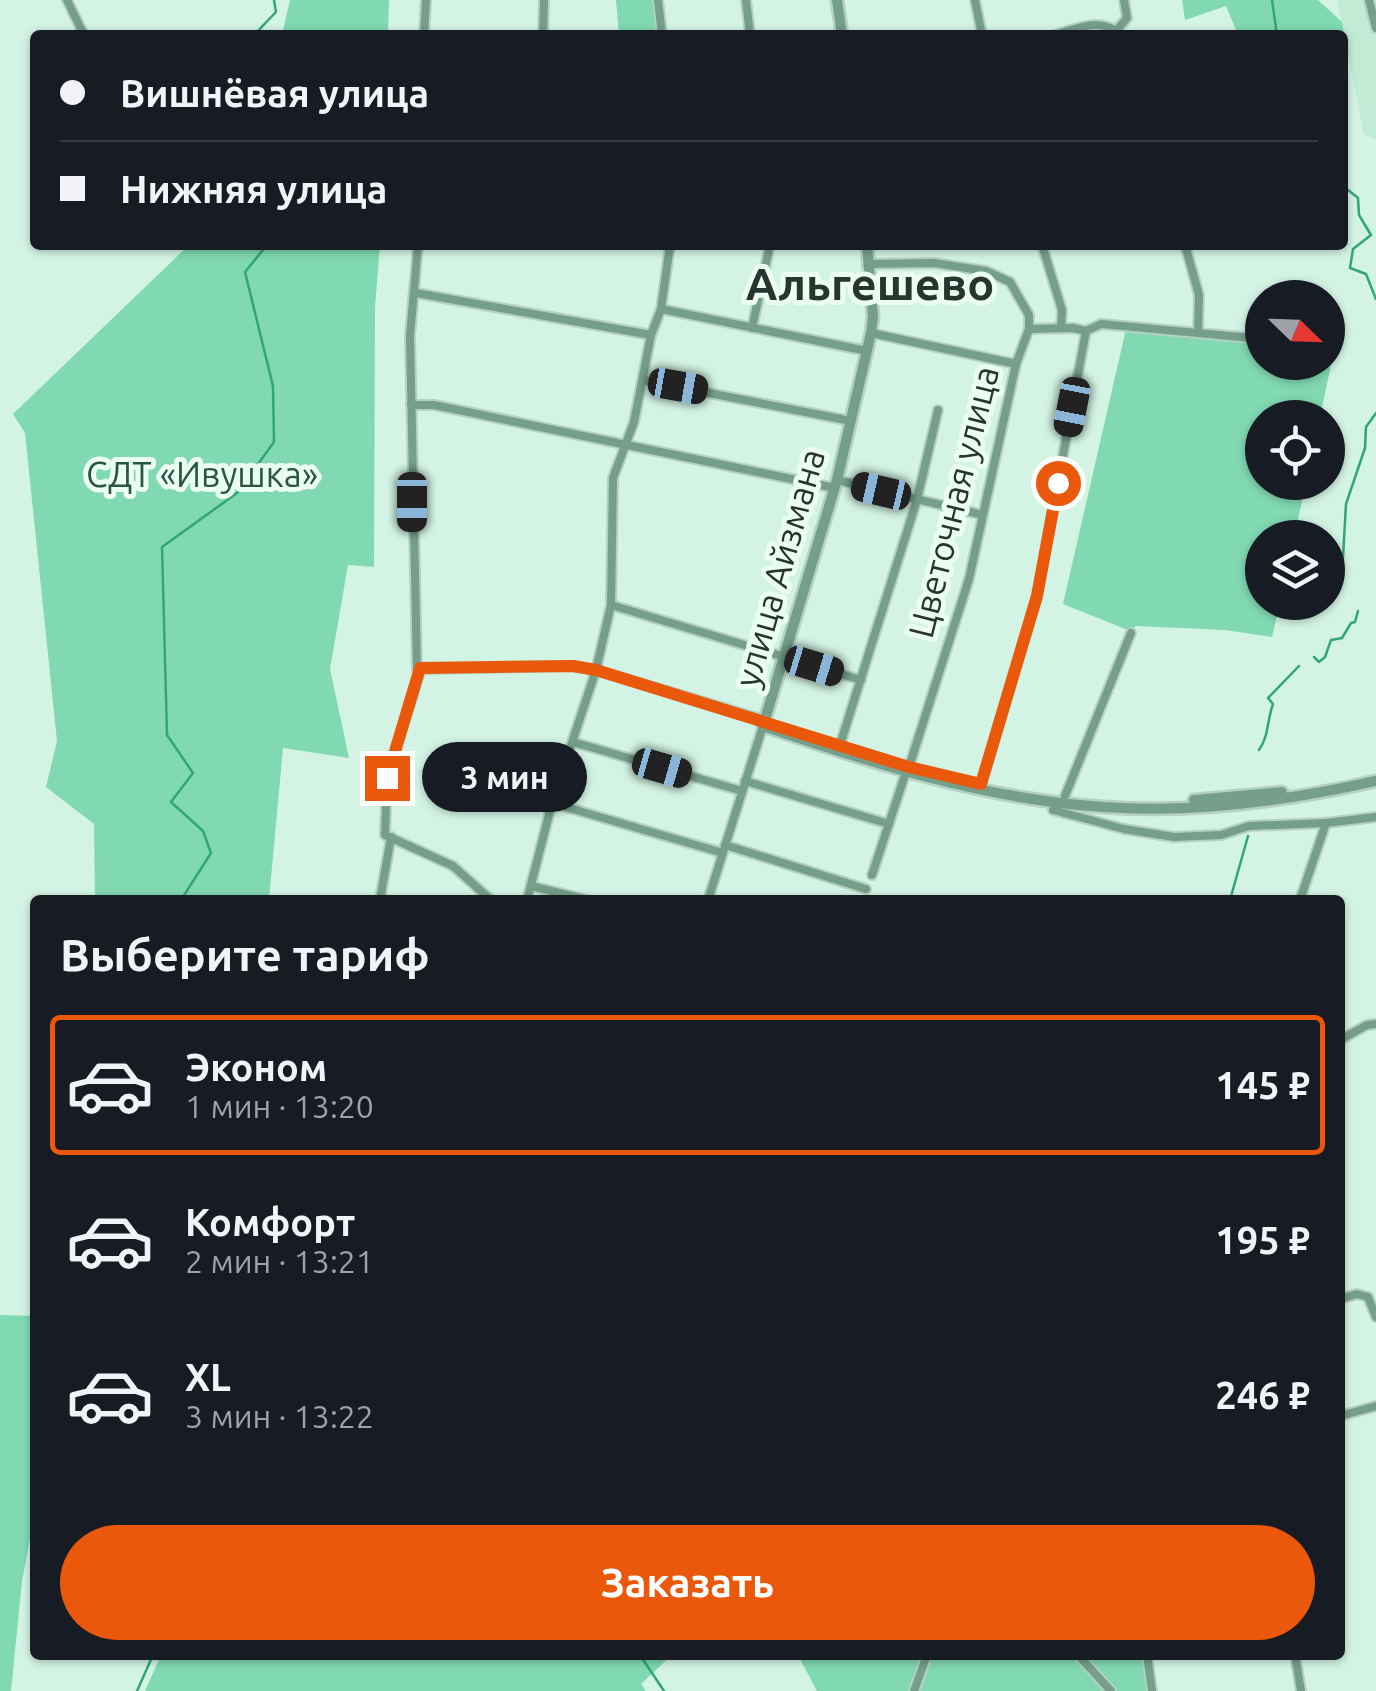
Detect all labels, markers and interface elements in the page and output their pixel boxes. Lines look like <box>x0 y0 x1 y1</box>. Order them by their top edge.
text: Вишнёвая улица <box>120 72 429 114</box>
text: Нижняя улица <box>120 168 387 210</box>
district label: Альгешево <box>746 258 994 309</box>
north arrow <box>1245 280 1345 380</box>
map controls <box>1245 280 1345 620</box>
street label: Цветочная улица <box>900 362 1006 642</box>
car <box>646 366 710 406</box>
car <box>1052 375 1092 439</box>
button: locate <box>1245 400 1345 500</box>
street label: улица Айзмана <box>726 444 832 691</box>
park label: СДТ «Ивушка» <box>86 454 318 494</box>
route start <box>1036 461 1081 506</box>
car <box>848 470 914 512</box>
car <box>397 472 427 532</box>
button: layers <box>1245 520 1345 620</box>
car <box>781 643 847 689</box>
callout: 3 мин <box>422 743 587 813</box>
car <box>629 745 695 791</box>
route end <box>365 756 410 801</box>
text: 3 мин <box>460 759 549 795</box>
text: Выберите тариф <box>60 929 430 980</box>
icon: car <box>65 1040 155 1130</box>
text: Эконом <box>185 1046 327 1088</box>
text: 145 ₽ <box>1215 1064 1310 1106</box>
text: 1 мин · 13:20 <box>185 1088 374 1124</box>
icon: car <box>65 1195 155 1285</box>
text: Комфорт <box>185 1201 355 1243</box>
text: 195 ₽ <box>1215 1219 1310 1261</box>
text: 2 мин · 13:21 <box>185 1243 374 1279</box>
icon: car <box>65 1350 155 1440</box>
text: XL <box>185 1356 231 1398</box>
text: 246 ₽ <box>1215 1374 1310 1416</box>
text: 3 мин · 13:22 <box>185 1398 374 1434</box>
button: Заказать <box>60 1525 1315 1640</box>

